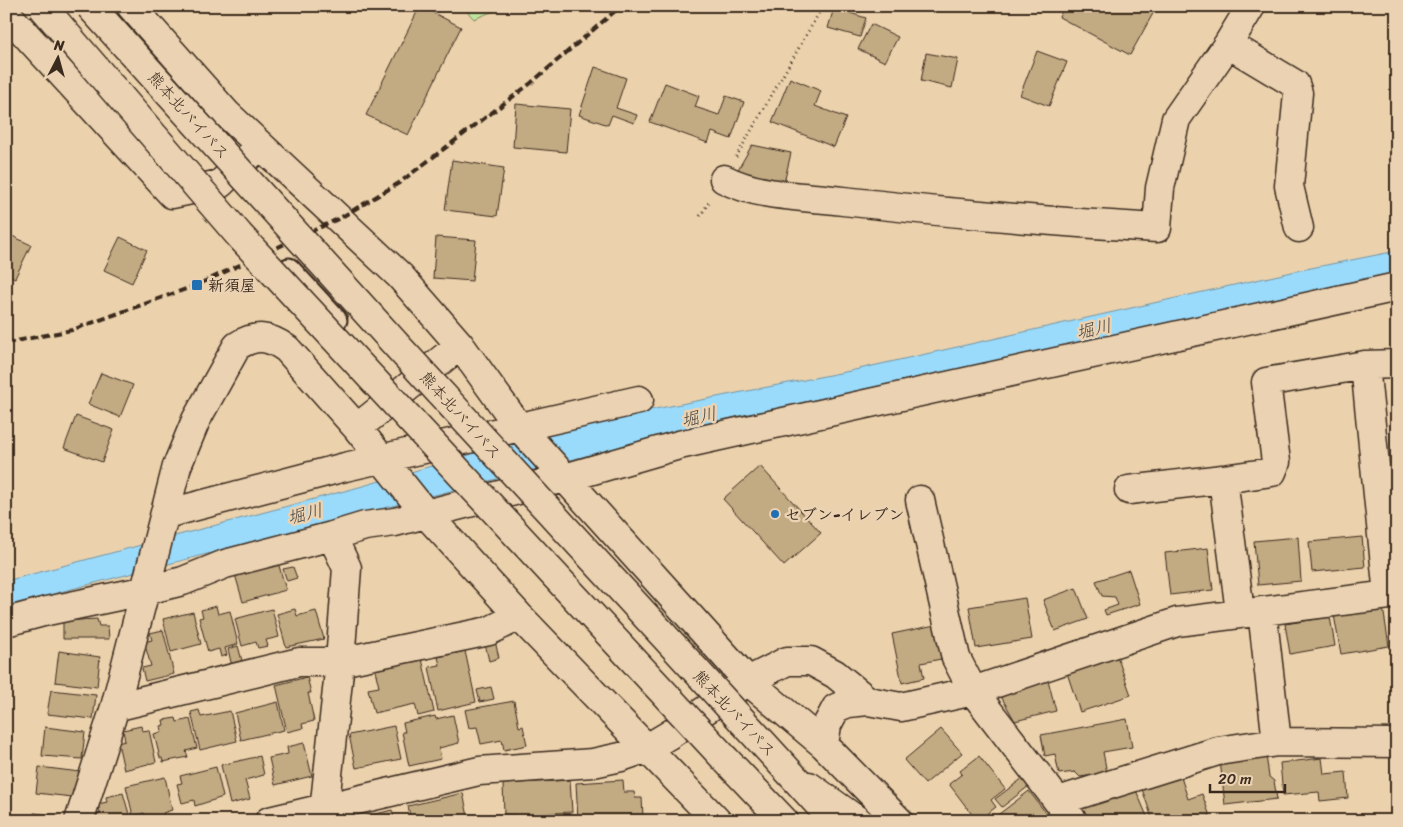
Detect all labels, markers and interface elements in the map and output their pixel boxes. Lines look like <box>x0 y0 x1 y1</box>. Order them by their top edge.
north arrow <box>32 32 82 82</box>
text: N <box>52 33 66 59</box>
street label: 熊本北バイパス <box>140 64 237 167</box>
place label: 新須屋 <box>208 271 256 300</box>
marker: 新須屋 <box>190 278 204 292</box>
water label: 堀川 <box>1073 309 1115 349</box>
street label: 熊本北バイパス <box>412 364 509 467</box>
water label: 堀川 <box>678 397 720 437</box>
water label: 堀川 <box>284 494 326 534</box>
place label: セブン-イレブン <box>785 500 904 529</box>
marker: セブン-イレブン <box>769 508 781 520</box>
street label: 熊本北バイパス <box>686 663 783 764</box>
scale bar <box>1210 762 1286 794</box>
text: 20 m <box>1218 766 1252 792</box>

